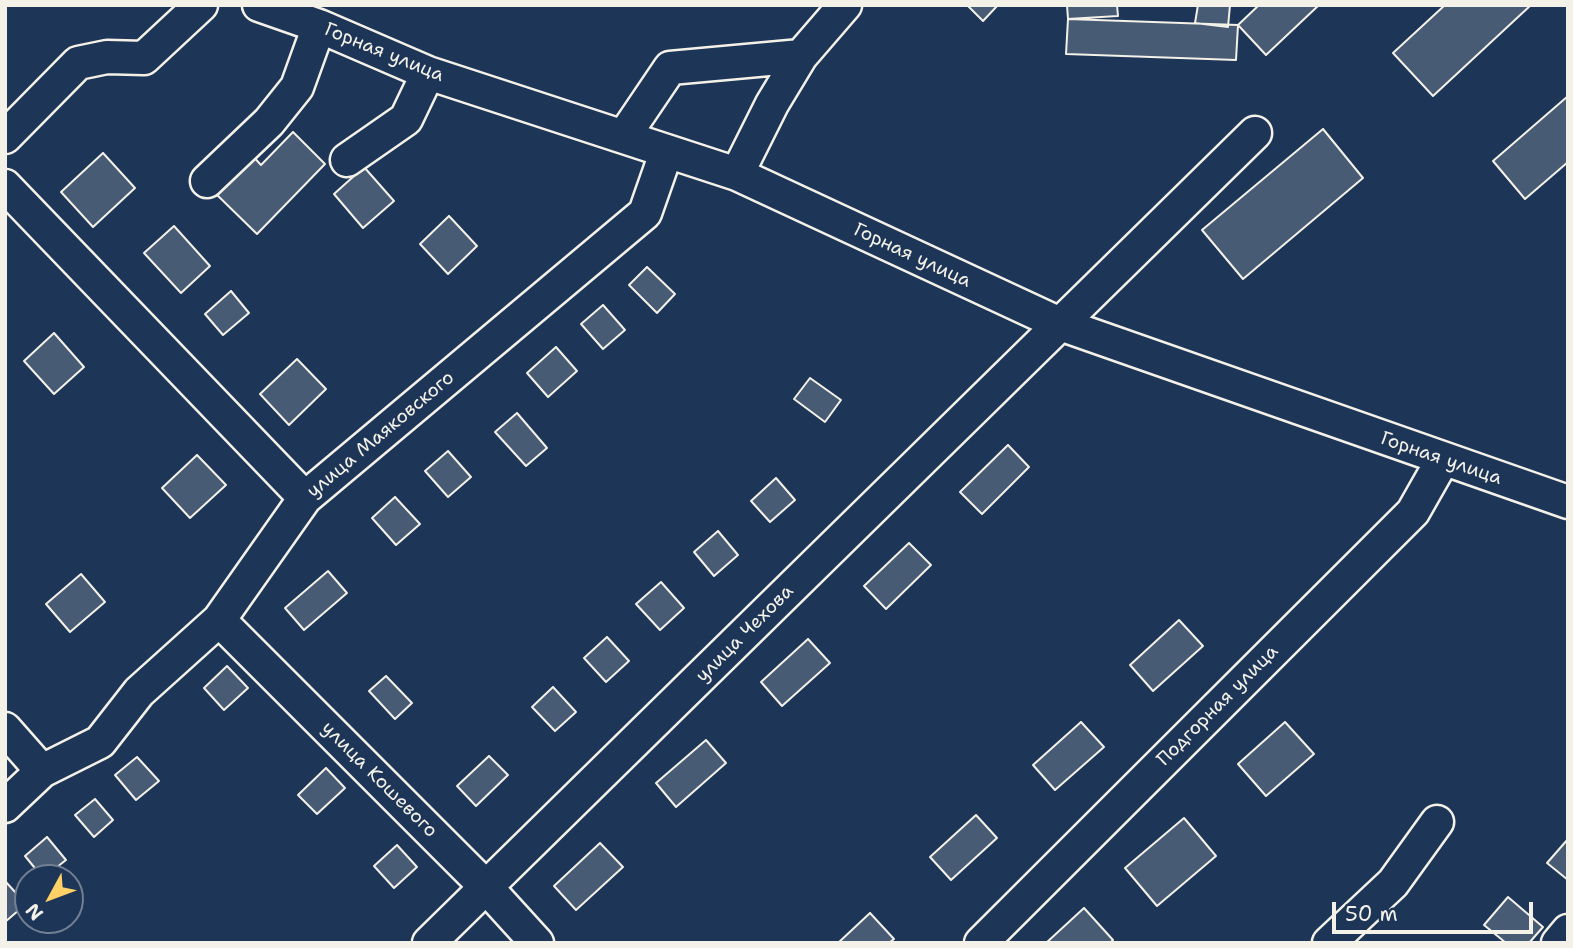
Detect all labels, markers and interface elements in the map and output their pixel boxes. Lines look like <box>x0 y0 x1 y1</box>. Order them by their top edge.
street label: Горная улица <box>321 19 447 87</box>
street label: Горная улица <box>850 219 974 293</box>
street label: улица Маяковского <box>303 367 459 503</box>
street label: Горная улица <box>1377 428 1505 490</box>
street label: улица Чехова <box>691 580 799 688</box>
street label: Подгорная улица <box>1153 641 1283 771</box>
street label: улица Кошевого <box>316 717 442 843</box>
north arrow <box>14 864 84 934</box>
scale bar <box>1335 888 1536 932</box>
text: N <box>20 898 49 926</box>
text: 50 m <box>1345 900 1398 928</box>

